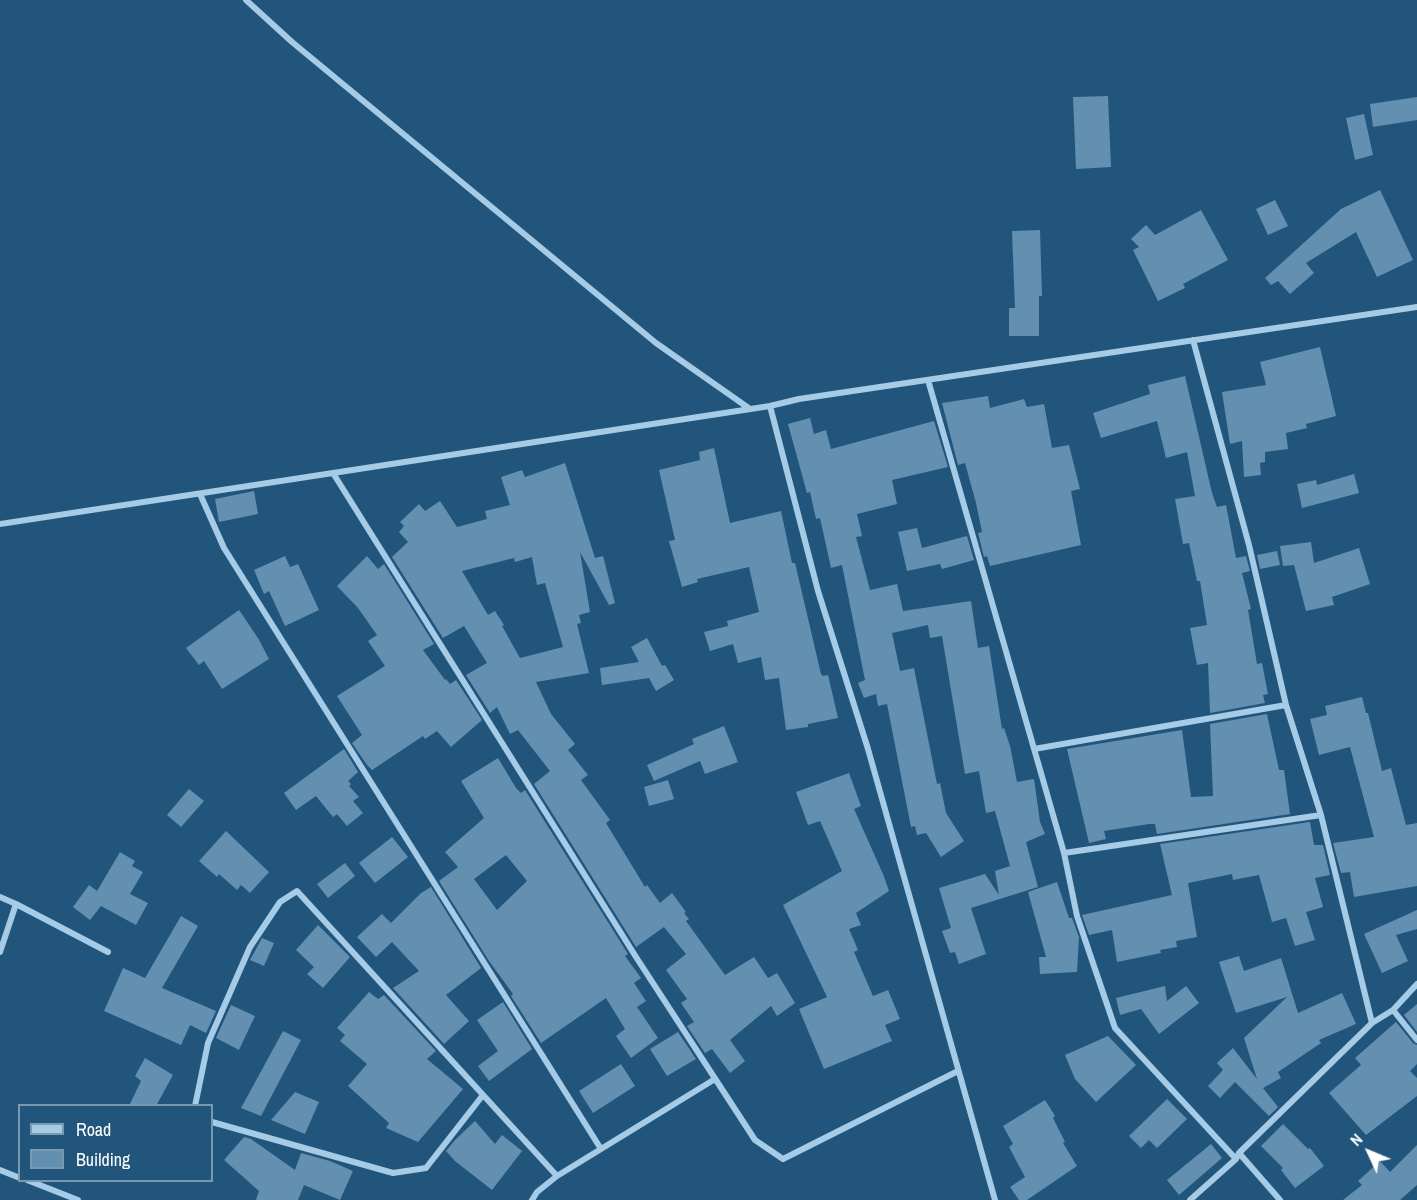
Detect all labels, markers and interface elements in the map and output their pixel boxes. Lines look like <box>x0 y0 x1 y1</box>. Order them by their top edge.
legend <box>18 1104 213 1182</box>
text: Road <box>76 1117 111 1142</box>
north arrow <box>1339 1122 1399 1182</box>
text: N <box>1345 1128 1367 1151</box>
text: Building <box>76 1147 130 1172</box>

